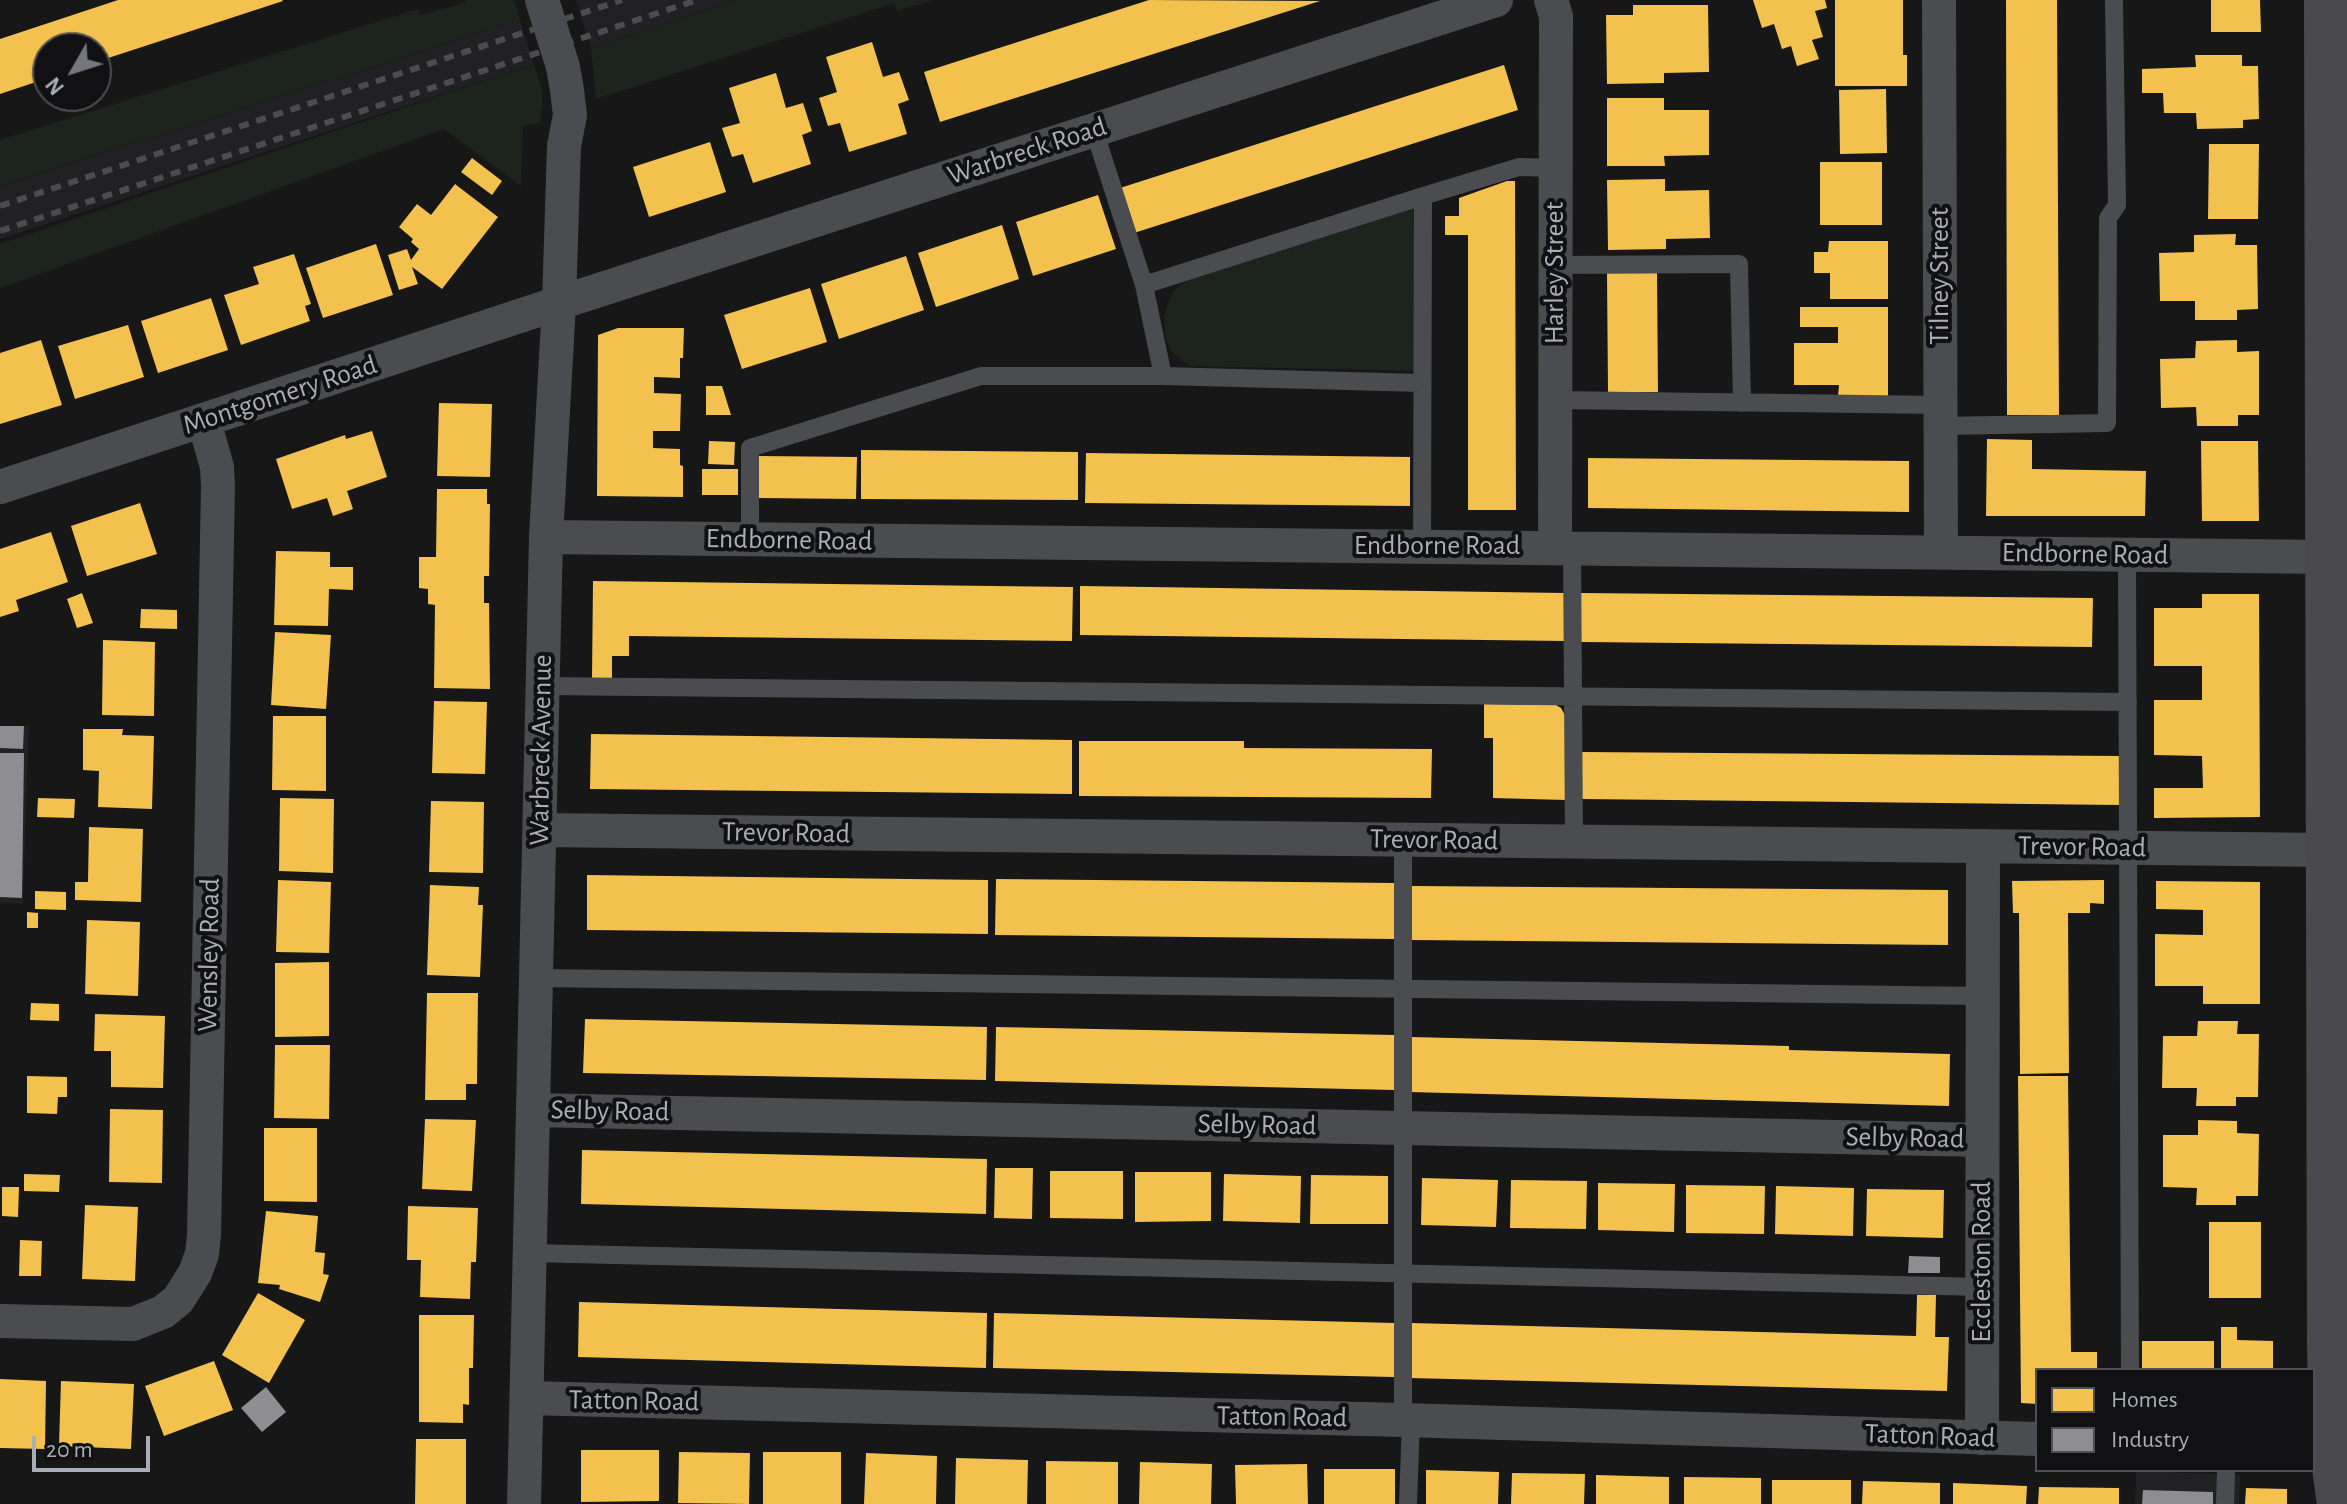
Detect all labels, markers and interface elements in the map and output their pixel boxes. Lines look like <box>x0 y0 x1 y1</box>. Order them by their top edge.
north arrow <box>32 32 112 112</box>
text: N <box>42 73 68 99</box>
street label: Warbreck Road <box>943 110 1111 192</box>
street label: Harley Street <box>1538 202 1572 344</box>
street label: Tilney Street <box>1923 207 1957 345</box>
street label: Montgomery Road <box>179 348 381 442</box>
street label: Endborne Road <box>705 522 873 558</box>
street label: Endborne Road <box>1354 529 1520 563</box>
street label: Endborne Road <box>2001 536 2169 572</box>
street label: Warbreck Avenue <box>523 654 559 846</box>
street label: Trevor Road <box>722 815 850 851</box>
street label: Trevor Road <box>1370 822 1498 858</box>
street label: Trevor Road <box>2018 829 2146 865</box>
street label: Wensley Road <box>191 878 227 1032</box>
street label: Selby Road <box>550 1093 670 1129</box>
street label: Selby Road <box>1197 1107 1317 1143</box>
street label: Selby Road <box>1845 1120 1965 1156</box>
street label: Eccleston Road <box>1965 1181 1999 1343</box>
legend <box>2035 1368 2315 1472</box>
street label: Tatton Road <box>568 1383 700 1419</box>
text: Homes <box>2111 1388 2178 1412</box>
street label: Tatton Road <box>1216 1399 1348 1435</box>
street label: Tatton Road <box>1864 1417 1996 1455</box>
scale bar <box>36 1420 154 1470</box>
text: Industry <box>2111 1428 2189 1452</box>
text: 20 m <box>46 1438 93 1462</box>

